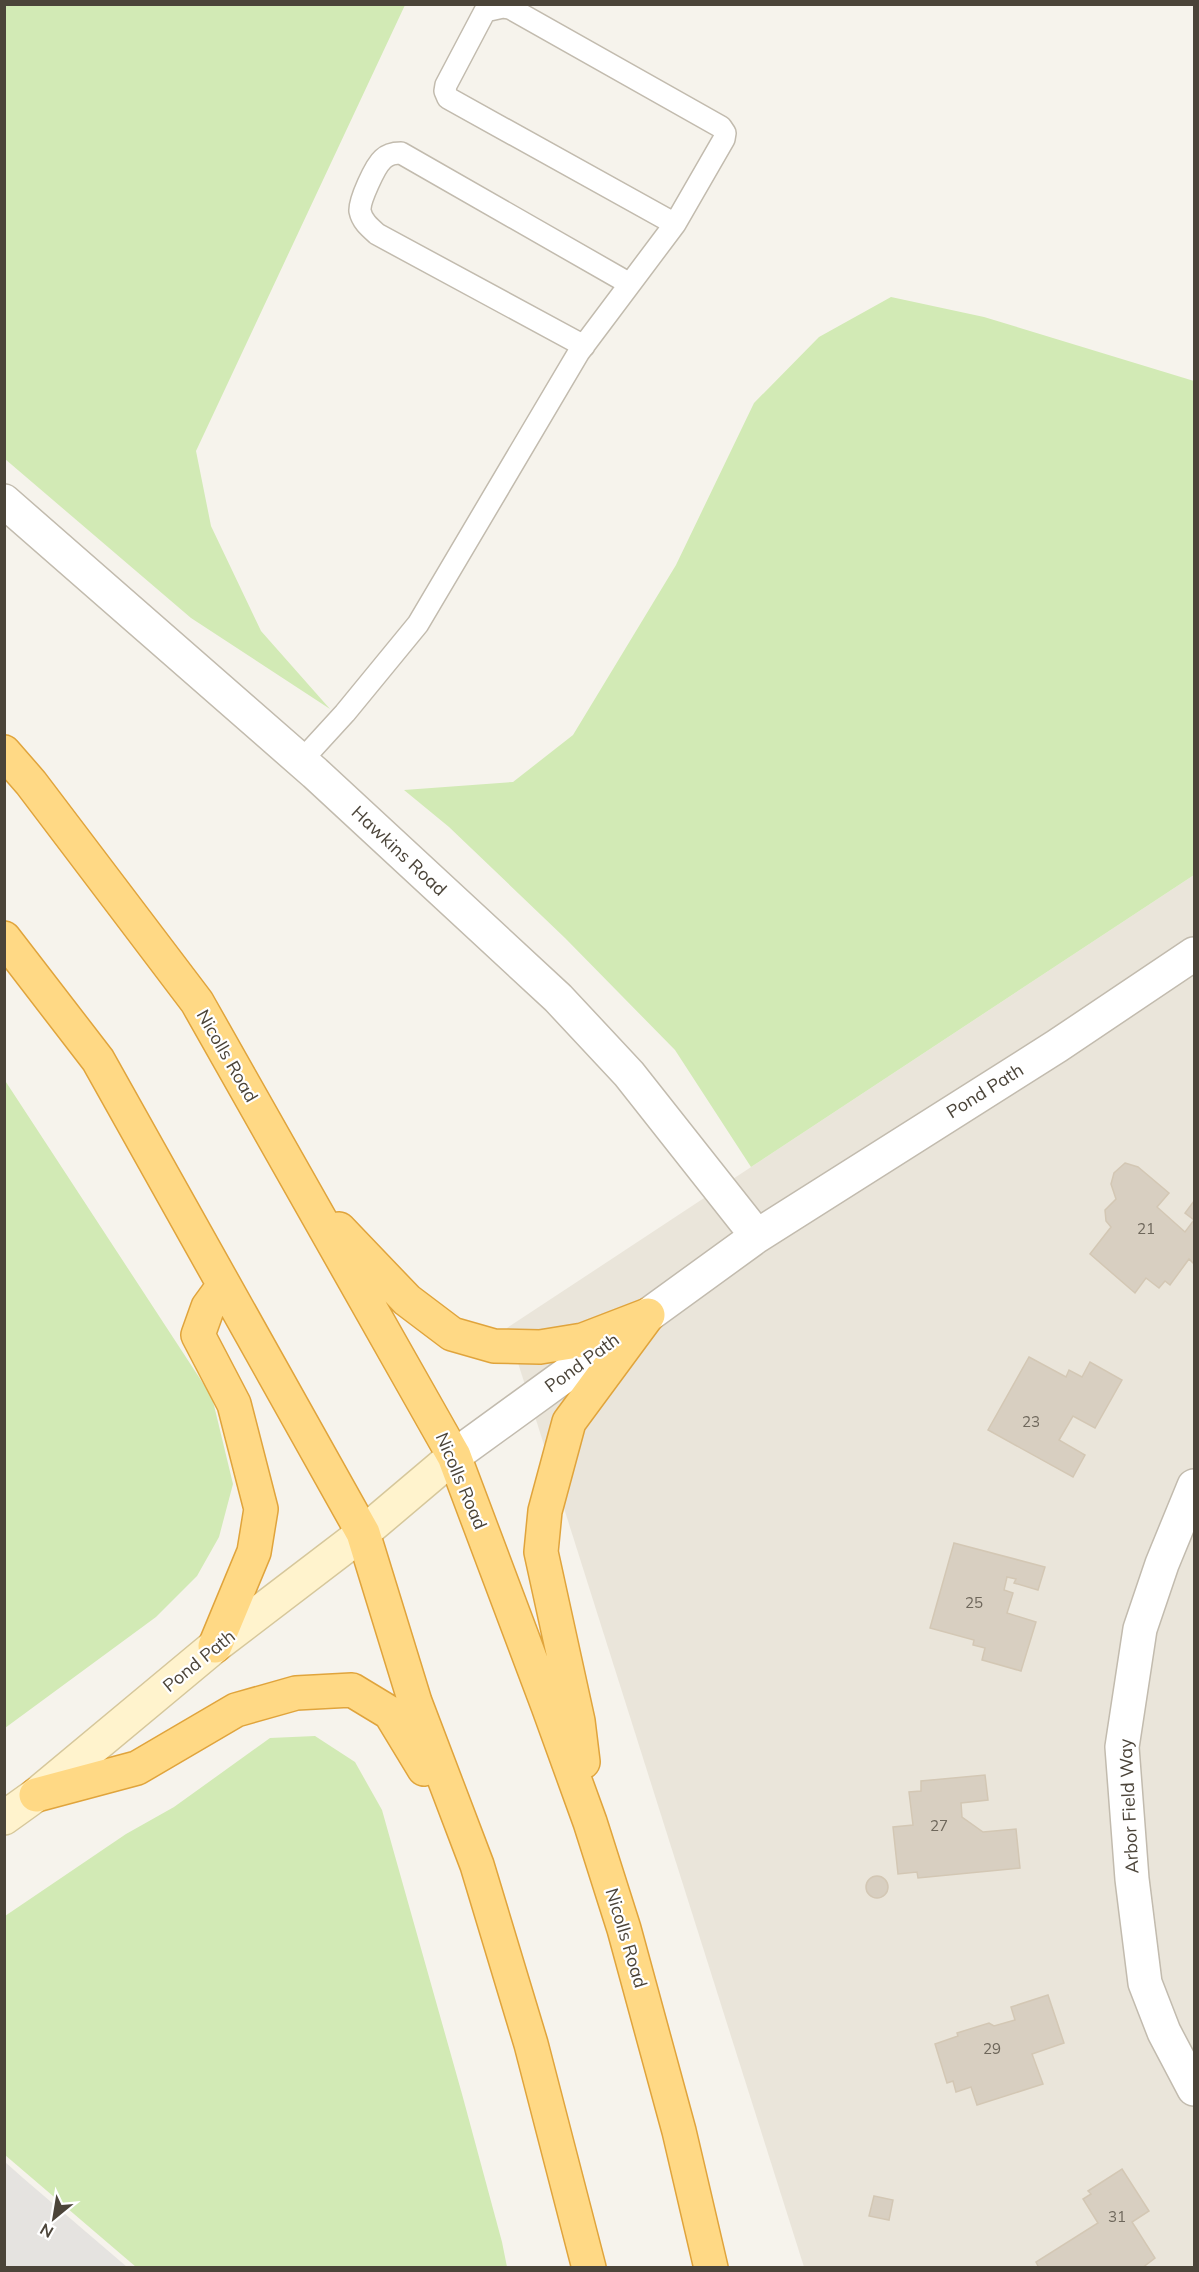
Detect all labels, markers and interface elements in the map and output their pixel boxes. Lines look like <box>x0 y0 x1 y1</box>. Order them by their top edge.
street label: Hawkins Road <box>347 801 452 901</box>
street label: Nicolls Road <box>192 1005 263 1106</box>
street label: Pond Path <box>942 1058 1028 1123</box>
house number: 21 <box>1137 1219 1155 1238</box>
street label: Pond Path <box>540 1328 623 1397</box>
house number: 23 <box>1022 1412 1040 1431</box>
street label: Nicolls Road <box>431 1429 492 1533</box>
house number: 25 <box>965 1593 983 1612</box>
street label: Pond Path <box>158 1624 240 1697</box>
street label: Arbor Field Way <box>1113 1737 1144 1874</box>
house number: 27 <box>930 1816 948 1835</box>
street label: Nicolls Road <box>600 1885 653 1990</box>
house number: 29 <box>983 2039 1001 2058</box>
north arrow <box>24 2188 84 2248</box>
house number: 31 <box>1108 2207 1126 2226</box>
text: N <box>36 2219 57 2243</box>

